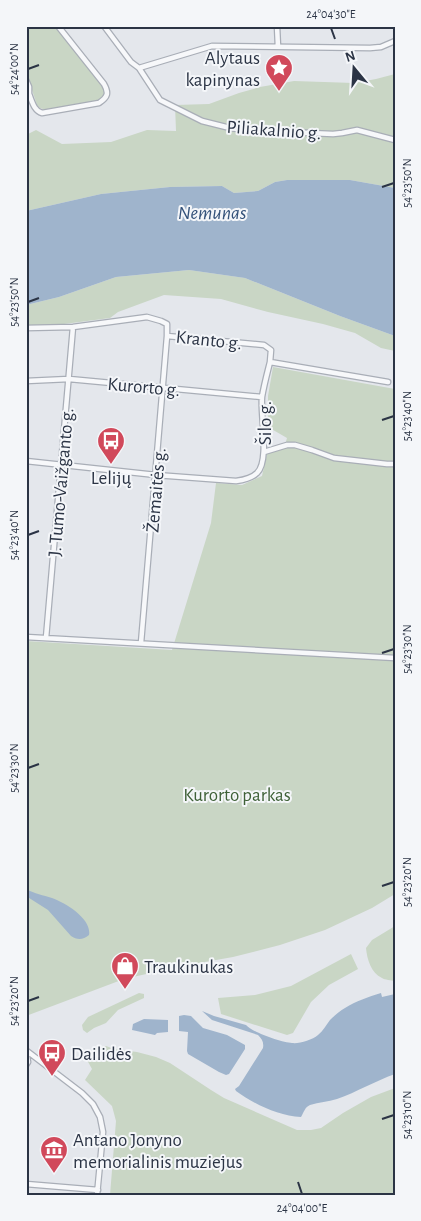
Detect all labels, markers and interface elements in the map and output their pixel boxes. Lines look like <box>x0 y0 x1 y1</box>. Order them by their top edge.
text: 24°04'30"E <box>306 8 356 20</box>
north arrow <box>328 42 378 92</box>
text: 54°24'00"N <box>8 43 20 95</box>
text: N <box>343 48 357 65</box>
place label: Alytaus kapinynas <box>186 49 260 90</box>
place icon: Alytaus kapinynas <box>264 53 294 92</box>
street label: Piliakalnio g. <box>226 118 322 143</box>
text: 54°23'50"N <box>401 158 413 208</box>
water label: Nemunas <box>178 203 247 223</box>
text: 54°23'50"N <box>8 277 20 327</box>
street label: Kranto g. <box>175 328 243 353</box>
street label: Kurorto g. <box>107 375 181 400</box>
text: 54°23'40"N <box>401 391 413 441</box>
street label: Šilo g. <box>254 401 275 445</box>
street label: J. Tumo-Vaižganto g. <box>46 407 77 557</box>
bus stop icon: Lelijų <box>96 426 126 465</box>
street label: Žemaitės g. <box>141 447 170 533</box>
place label: Lelijų <box>91 469 132 488</box>
text: 54°23'40"N <box>8 510 20 560</box>
text: 54°23'30"N <box>401 624 413 674</box>
text: 54°23'30"N <box>8 743 20 793</box>
park label: Kurorto parkas <box>183 786 291 805</box>
text: 54°23'20"N <box>401 857 413 907</box>
shop icon: Traukinukas <box>110 951 140 990</box>
place label: Traukinukas <box>144 958 233 977</box>
text: 54°23'20"N <box>8 976 20 1026</box>
bus stop icon: Dailidės <box>37 1038 67 1077</box>
place label: Dailidės <box>71 1045 132 1064</box>
text: 54°23'10"N <box>401 1091 413 1139</box>
place label: Antano Jonyno memorialinis muziejus <box>73 1131 243 1172</box>
museum icon: Antano Jonyno memorialinis muziejus <box>39 1135 69 1174</box>
text: 24°04'00"E <box>277 1202 328 1214</box>

